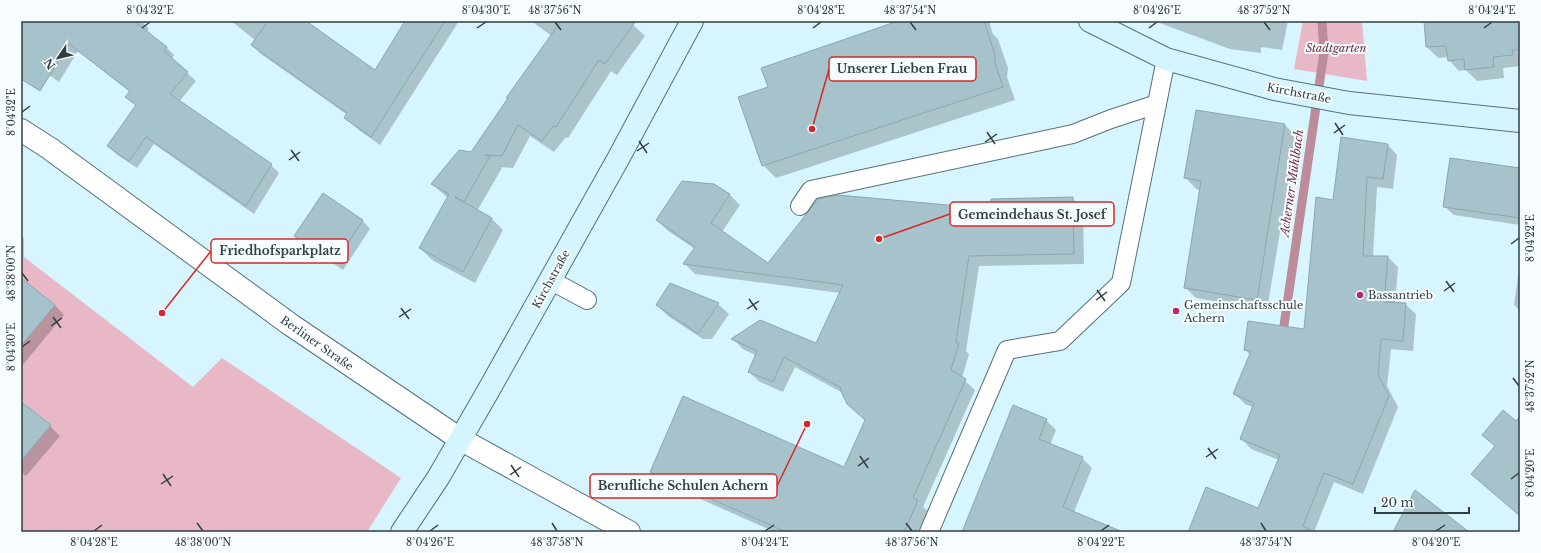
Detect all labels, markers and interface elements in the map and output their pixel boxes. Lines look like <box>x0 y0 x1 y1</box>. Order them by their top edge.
text: 8°04'32"E <box>126 4 174 17</box>
text: 8°04'30"E <box>462 4 510 17</box>
text: 48°37'56"N <box>528 4 582 17</box>
text: 8°04'28"E <box>797 4 845 17</box>
text: 48°37'54"N <box>884 4 936 17</box>
text: 8°04'26"E <box>1133 4 1181 17</box>
text: 48°37'52"N <box>1238 4 1291 17</box>
text: 8°04'24"E <box>1468 4 1516 17</box>
north arrow <box>38 38 78 78</box>
park label: Stadtgarten <box>1306 41 1366 55</box>
text: N <box>41 55 59 72</box>
callout: Unserer Lieben Frau <box>829 57 976 81</box>
text: Unserer Lieben Frau <box>837 61 968 76</box>
street label: Kirchstraße <box>1266 80 1332 106</box>
text: 8°04'32"E <box>5 88 18 136</box>
water label: Acherner Mühlbach <box>1276 128 1306 240</box>
callout: Gemeindehaus St. Josef <box>950 202 1114 226</box>
text: Gemeindehaus St. Josef <box>958 207 1108 222</box>
text: 8°04'22"E <box>1524 214 1537 262</box>
callout: Friedhofsparkplatz <box>211 239 348 263</box>
text: Friedhofsparkplatz <box>219 243 341 258</box>
text: 48°38'00"N <box>5 245 18 301</box>
street label: Kirchstraße <box>529 247 573 311</box>
place label: Bassantrieb <box>1368 288 1433 302</box>
marker: Bassantrieb <box>1355 290 1365 300</box>
place label: Gemeinschaftsschule Achern <box>1183 298 1303 325</box>
marker: Gemeinschaftsschule Achern <box>1171 306 1181 316</box>
street label: Berliner Straße <box>278 313 356 373</box>
text: 8°04'30"E <box>5 323 18 371</box>
text: 48°37'52"N <box>1524 360 1537 413</box>
text: 8°04'20"E <box>1524 449 1537 497</box>
callout: Berufliche Schulen Achern <box>590 474 777 498</box>
text: Berufliche Schulen Achern <box>598 478 769 493</box>
scale bar <box>1375 489 1469 515</box>
text: 20 m <box>1381 495 1413 510</box>
text: 8°04'28"E <box>70 536 118 549</box>
text: 48°38'00"N <box>175 536 231 549</box>
text: 8°04'26"E <box>406 536 454 549</box>
text: 48°37'58"N <box>531 536 583 549</box>
text: 8°04'24"E <box>741 536 789 549</box>
text: 48°37'56"N <box>885 536 939 549</box>
text: 8°04'22"E <box>1077 536 1125 549</box>
text: 48°37'54"N <box>1240 536 1292 549</box>
text: 8°04'20"E <box>1412 536 1460 549</box>

